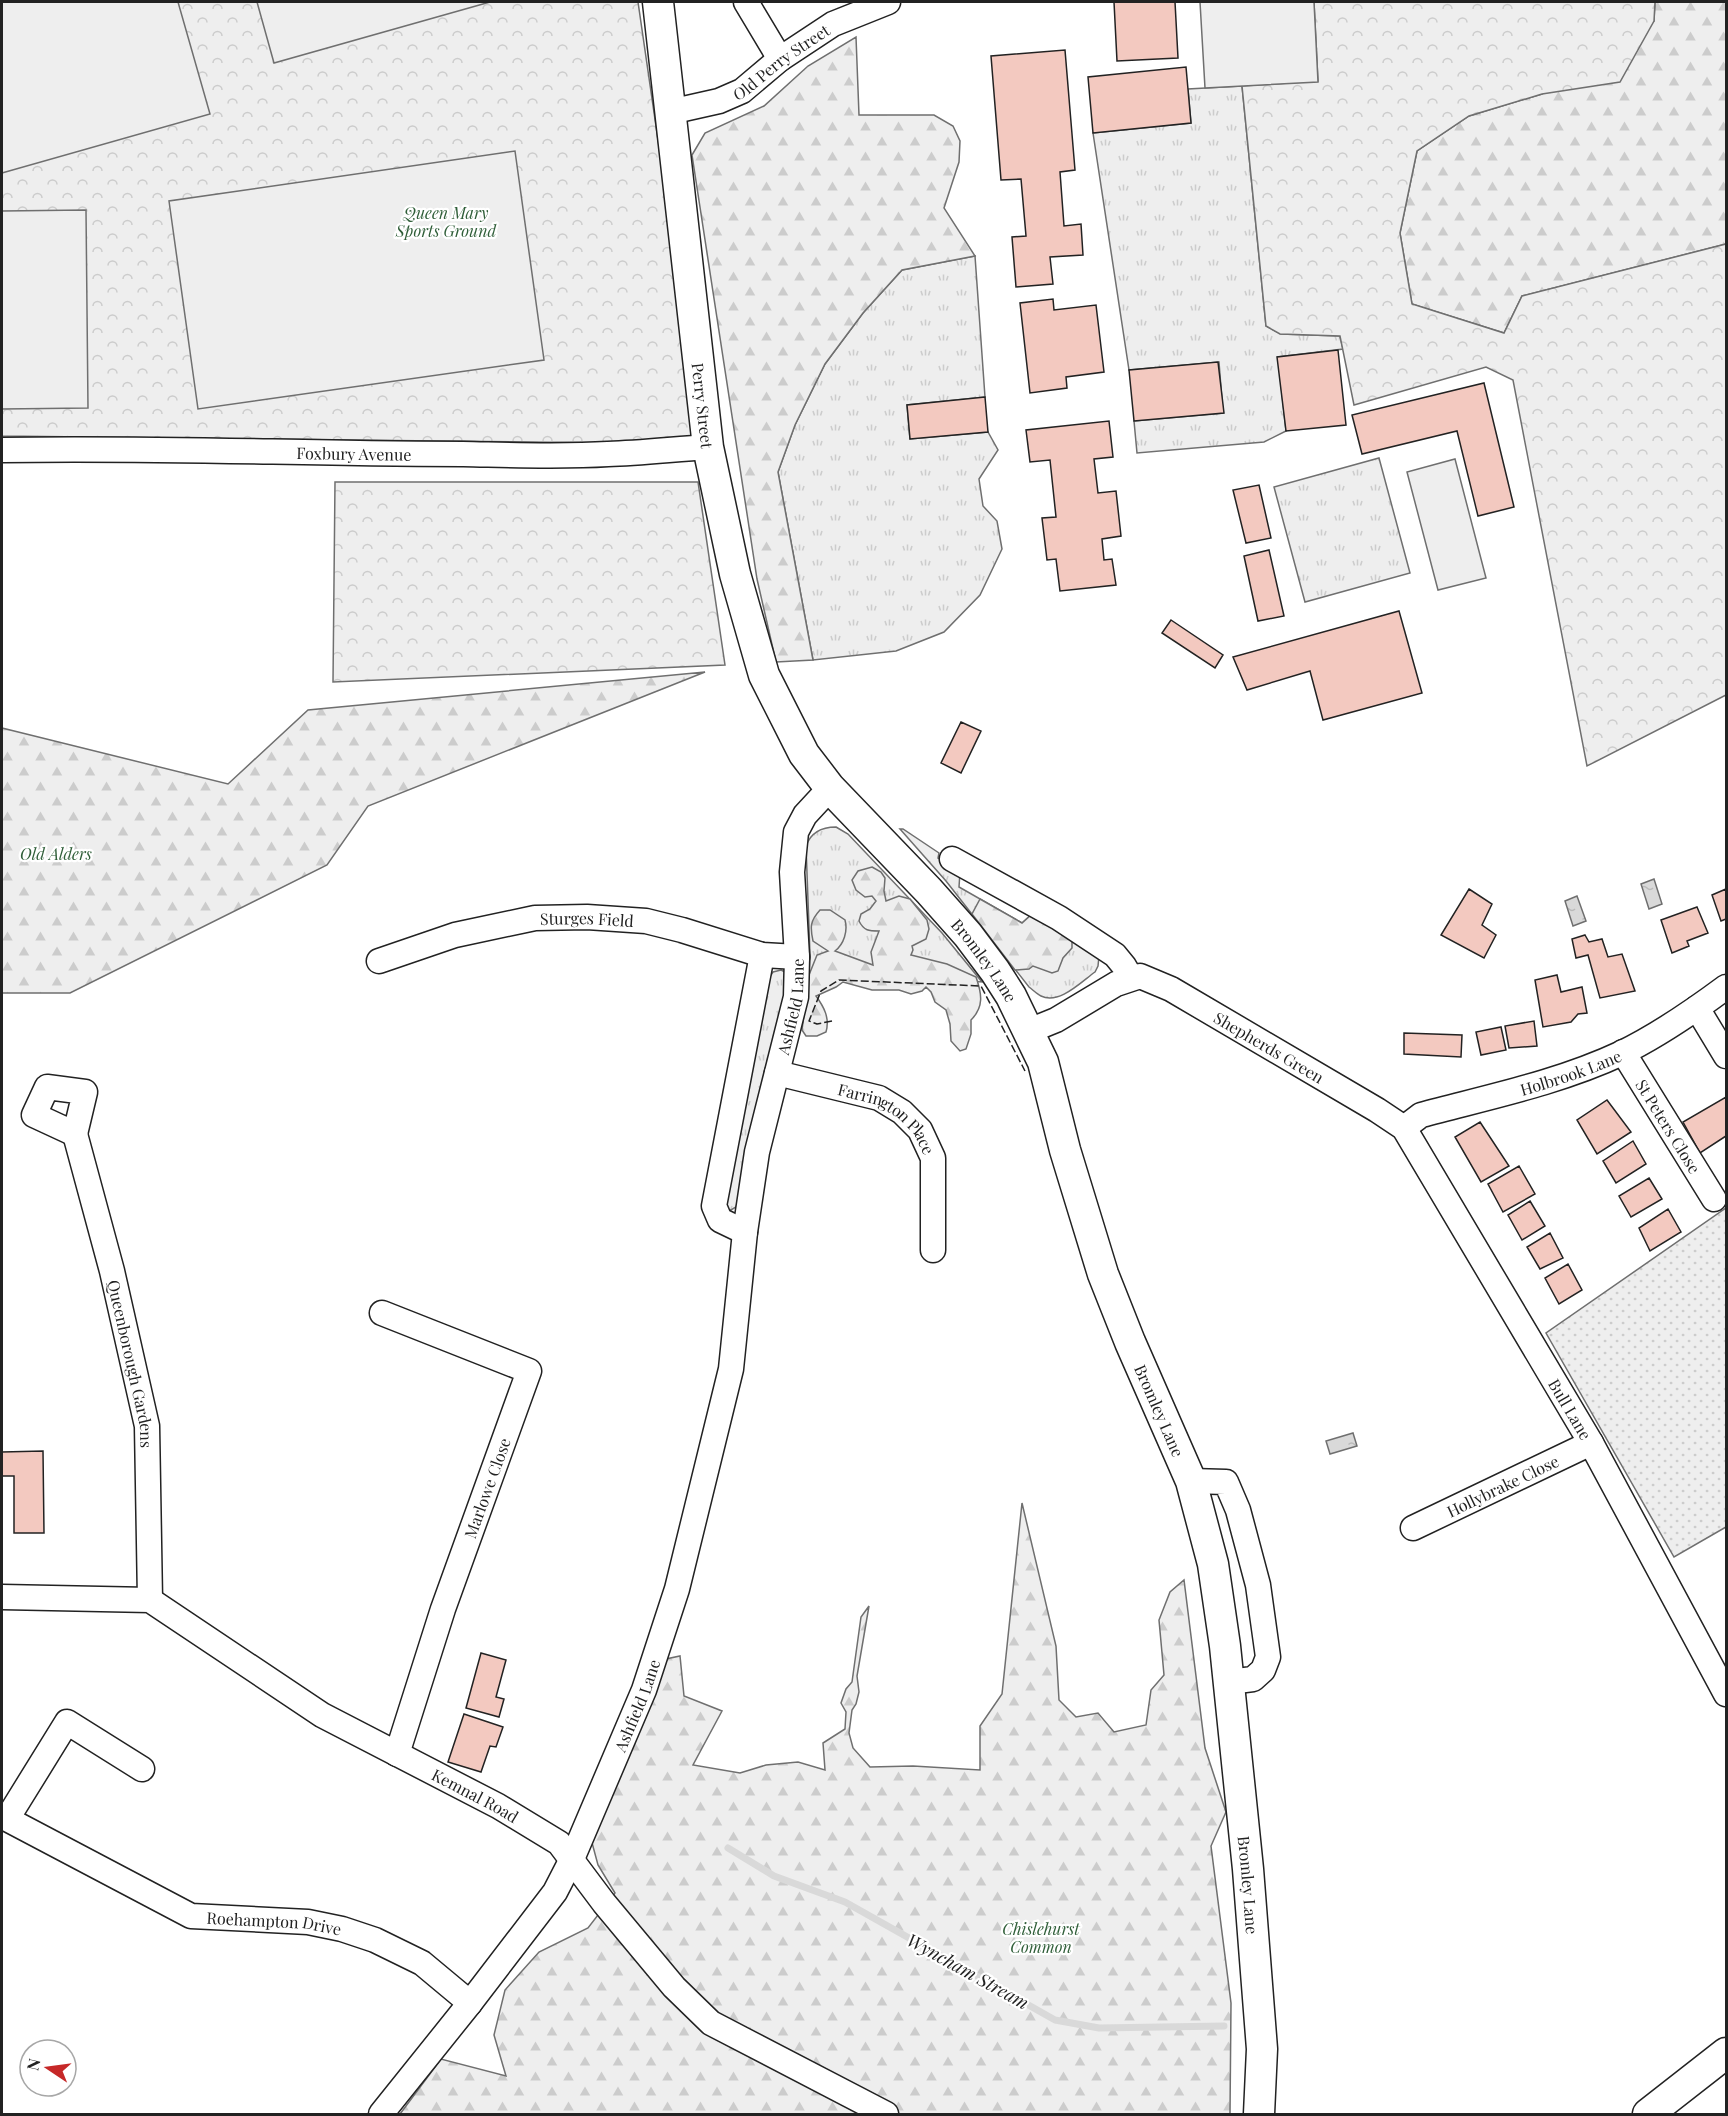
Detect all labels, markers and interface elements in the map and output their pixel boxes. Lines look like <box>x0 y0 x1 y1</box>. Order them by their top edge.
street label: Old Perry Street <box>729 19 833 104</box>
park label: Queen Mary Sports Ground <box>395 202 497 241</box>
street label: Perry Street <box>688 361 719 450</box>
street label: Foxbury Avenue <box>296 442 412 464</box>
park label: Old Alders <box>20 843 92 864</box>
street label: Sturges Field <box>540 907 634 931</box>
street label: Bromley Lane <box>947 914 1023 1005</box>
street label: Ashfield Lane <box>771 958 807 1058</box>
street label: Shepherds Green <box>1210 1006 1328 1087</box>
street label: Holbrook Lane <box>1517 1044 1624 1099</box>
street label: St Peters Close <box>1632 1075 1706 1177</box>
street label: Farrington Place <box>836 1078 940 1157</box>
street label: Queenborough Gardens <box>104 1278 158 1448</box>
street label: Bromley Lane <box>1131 1361 1189 1460</box>
street label: Bull Lane <box>1544 1374 1597 1443</box>
street label: Marlowe Close <box>459 1435 515 1541</box>
street label: Hollybrake Close <box>1443 1450 1562 1521</box>
street label: Ashfield Lane <box>608 1656 664 1755</box>
street label: Kemnal Road <box>429 1763 523 1827</box>
street label: Bromley Lane <box>1234 1835 1264 1935</box>
street label: Roehampton Drive <box>206 1906 343 1939</box>
park label: Chislehurst Common <box>1002 1918 1080 1957</box>
water label: Wyncham Stream <box>903 1928 1033 2014</box>
north arrow <box>18 2038 78 2098</box>
text: N <box>21 2056 45 2073</box>

